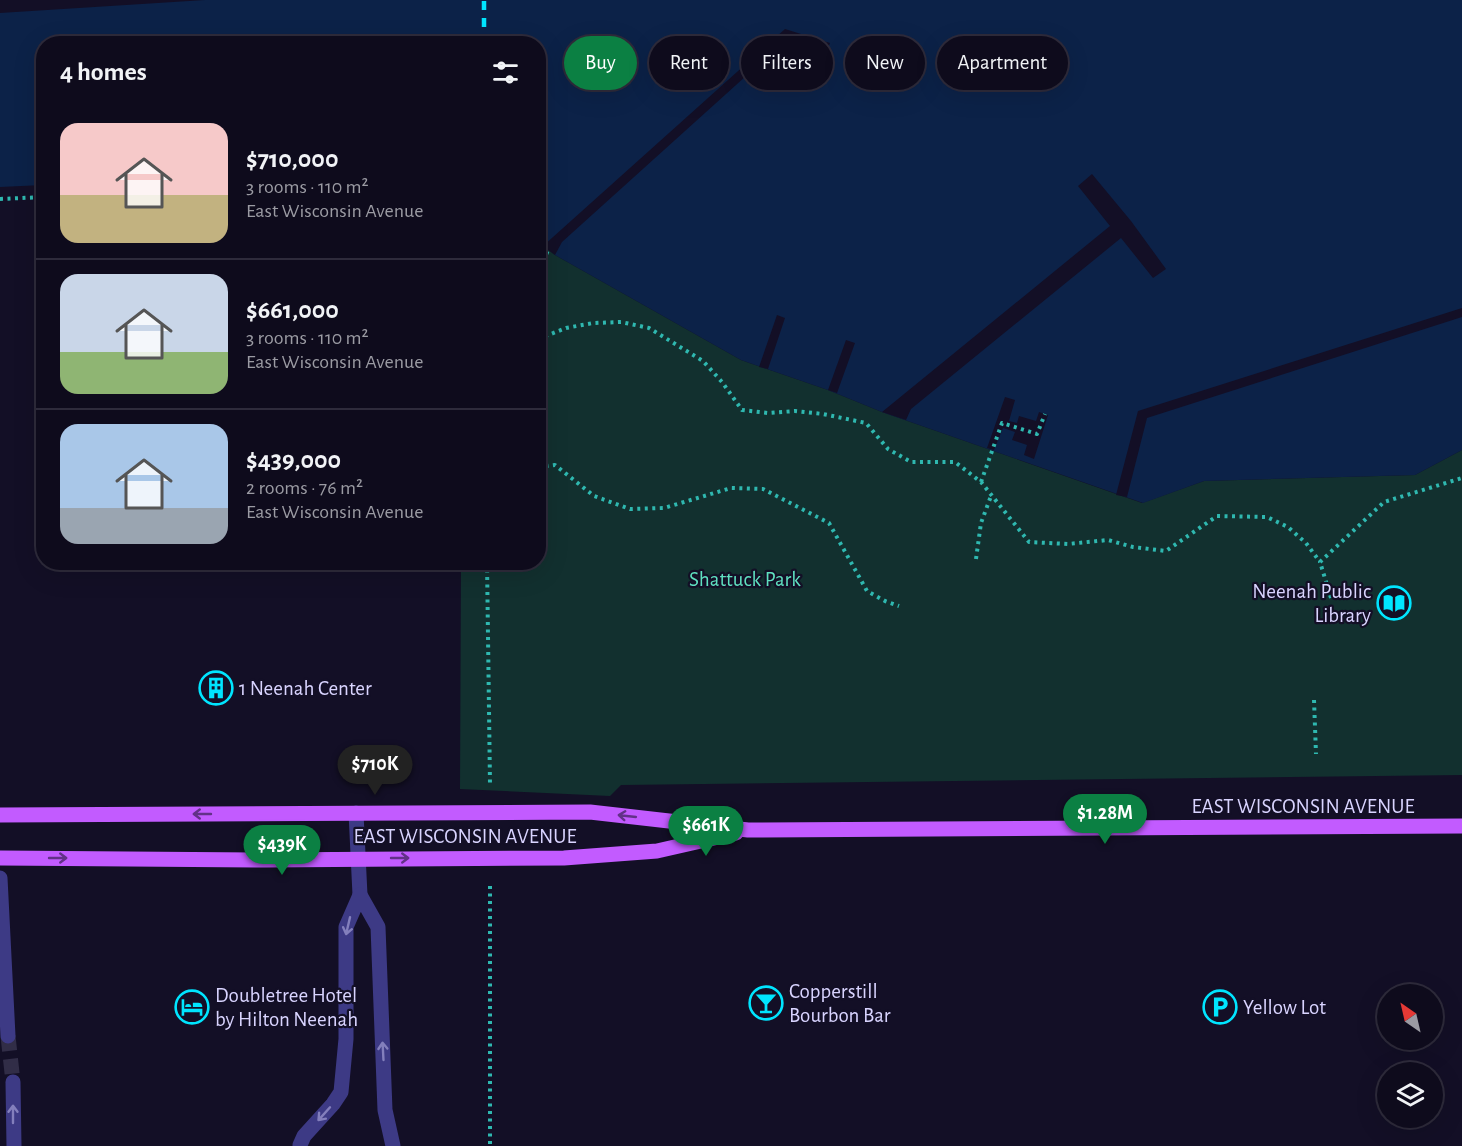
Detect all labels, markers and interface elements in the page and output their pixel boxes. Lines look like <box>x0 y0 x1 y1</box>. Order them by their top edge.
chip: Buy <box>564 36 637 90</box>
chip: Rent <box>649 36 729 90</box>
chip: Filters <box>741 36 833 90</box>
chip: New <box>845 36 925 90</box>
chip: Apartment <box>937 36 1068 90</box>
icon: filters <box>489 56 522 89</box>
text: 4 homes <box>60 59 147 85</box>
text: $710,000 <box>246 146 338 172</box>
icon: home <box>108 147 180 219</box>
text: 3 rooms · 110 m² <box>246 177 369 197</box>
text: East Wisconsin Avenue <box>246 201 423 221</box>
text: $661,000 <box>246 297 339 323</box>
icon: home <box>108 298 180 370</box>
text: 3 rooms · 110 m² <box>246 328 369 348</box>
text: East Wisconsin Avenue <box>246 352 423 372</box>
text: $439,000 <box>246 447 341 473</box>
icon: home <box>108 448 180 520</box>
text: 2 rooms · 76 m² <box>246 478 363 498</box>
text: East Wisconsin Avenue <box>246 502 423 522</box>
park label: Shattuck Park <box>689 569 801 590</box>
place label: Neenah Public Library <box>1252 581 1371 626</box>
library icon: Neenah Public Library <box>1376 585 1412 621</box>
building icon: 1 Neenah Center <box>198 670 234 706</box>
place label: 1 Neenah Center <box>239 678 372 699</box>
pin: $710K <box>333 745 417 796</box>
text: $710K <box>352 754 398 774</box>
pin: $1.28M <box>1056 794 1154 845</box>
street label: EAST WISCONSIN AVENUE <box>1191 796 1415 817</box>
text: $1.28M <box>1077 803 1133 823</box>
pin: $661K <box>664 806 748 857</box>
one-way arrow <box>192 808 212 820</box>
one-way arrow <box>618 810 638 821</box>
text: $661K <box>682 815 730 835</box>
pin: $439K <box>240 825 324 876</box>
street label: EAST WISCONSIN AVENUE <box>353 826 577 847</box>
text: $439K <box>257 834 307 854</box>
one-way arrow <box>48 852 68 864</box>
one-way arrow <box>390 852 410 863</box>
one-way arrow <box>342 916 354 935</box>
place label: Copperstill Bourbon Bar <box>789 981 891 1026</box>
north arrow <box>1377 984 1443 1050</box>
map controls <box>1377 984 1443 1128</box>
place label: Doubletree Hotel by Hilton Neenah <box>215 985 358 1030</box>
bar icon: Copperstill Bourbon Bar <box>748 985 784 1021</box>
hotel icon: Doubletree Hotel by Hilton Neenah <box>174 989 210 1025</box>
parking icon: Yellow Lot <box>1202 989 1238 1025</box>
place label: Yellow Lot <box>1243 997 1326 1018</box>
one-way arrow <box>378 1042 389 1062</box>
button: layers <box>1377 1062 1443 1128</box>
one-way arrow <box>7 1105 19 1125</box>
one-way arrow <box>317 1107 331 1122</box>

